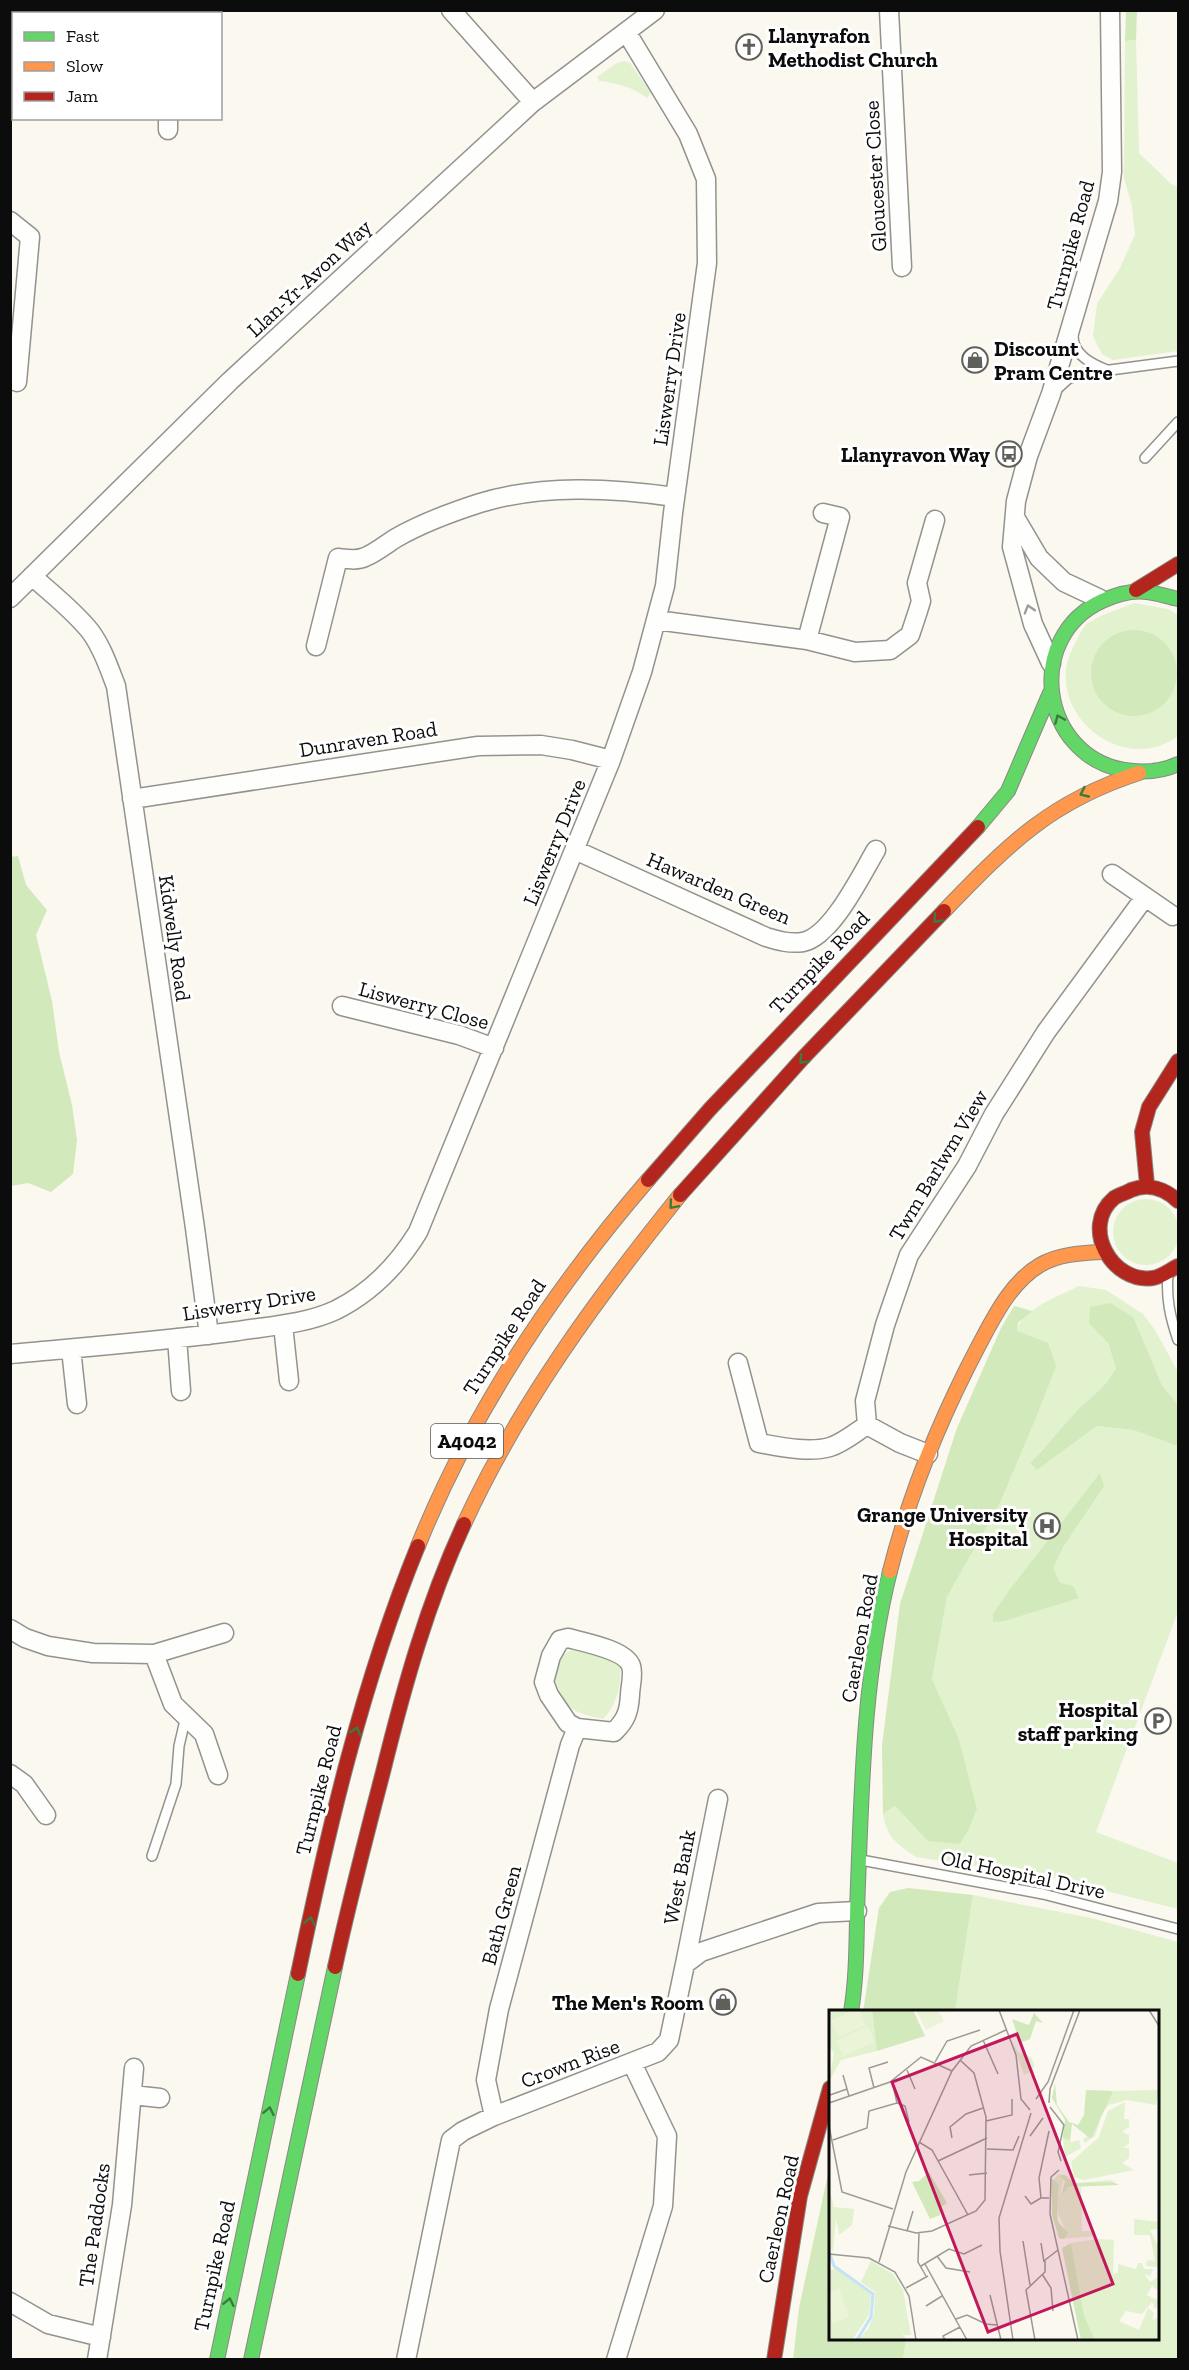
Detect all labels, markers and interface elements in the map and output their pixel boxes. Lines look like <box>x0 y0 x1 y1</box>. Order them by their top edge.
legend <box>12 12 222 120</box>
place label: Llanyrafon Methodist Church <box>768 23 938 72</box>
text: Fast <box>66 25 99 47</box>
church icon: Llanyrafon Methodist Church <box>734 32 764 62</box>
text: Slow <box>66 55 103 77</box>
text: Jam <box>66 85 98 107</box>
street label: Gloucester Close <box>859 100 891 252</box>
street label: Turnpike Road <box>1041 177 1099 313</box>
street label: Llan-Yr-Avon Way <box>242 214 377 342</box>
street label: Liswerry Drive <box>647 311 691 447</box>
place label: Discount Pram Centre <box>994 336 1113 385</box>
shop icon: Discount Pram Centre <box>960 345 990 375</box>
bus stop icon: Llanyravon Way <box>994 439 1024 469</box>
place label: Llanyravon Way <box>841 442 990 467</box>
one-way arrow <box>1024 604 1036 615</box>
one-way arrow <box>1055 714 1067 725</box>
street label: Dunraven Road <box>297 716 439 762</box>
street label: Liswerry Drive <box>517 775 591 909</box>
one-way arrow <box>1080 785 1091 797</box>
street label: Hawarden Green <box>643 846 795 930</box>
street label: Kidwelly Road <box>154 873 196 1003</box>
street label: Turnpike Road <box>764 905 875 1019</box>
one-way arrow <box>933 912 944 922</box>
street label: Liswerry Close <box>356 976 492 1034</box>
one-way arrow <box>799 1054 810 1064</box>
street label: Twm Barlwm View <box>883 1085 993 1245</box>
one-way arrow <box>669 1198 680 1209</box>
street label: Turnpike Road <box>457 1274 551 1400</box>
street label: Liswerry Drive <box>181 1280 317 1326</box>
road number: A4042 <box>431 1424 503 1458</box>
place label: Grange University Hospital <box>857 1502 1028 1551</box>
hospital icon: Grange University Hospital <box>1032 1511 1062 1541</box>
street label: Caerleon Road <box>835 1571 883 1704</box>
place label: Hospital staff parking <box>1018 1697 1138 1746</box>
parking icon: Hospital staff parking <box>1143 1706 1173 1736</box>
street label: Turnpike Road <box>290 1722 346 1858</box>
one-way arrow <box>349 1726 361 1737</box>
street label: West Bank <box>658 1827 700 1927</box>
street label: Old Hospital Drive <box>939 1844 1108 1904</box>
street label: Bath Green <box>476 1862 526 1968</box>
one-way arrow <box>302 1916 315 1926</box>
shop icon: The Men's Room <box>708 1987 738 2017</box>
place label: The Men's Room <box>552 1990 705 2015</box>
inset map <box>829 2010 1159 2340</box>
street label: Crown Rise <box>517 2033 623 2093</box>
one-way arrow <box>262 2107 275 2117</box>
street label: Caerleon Road <box>752 2152 804 2285</box>
street label: The Paddocks <box>73 2161 115 2289</box>
street label: Turnpike Road <box>188 2198 240 2334</box>
one-way arrow <box>222 2298 235 2308</box>

